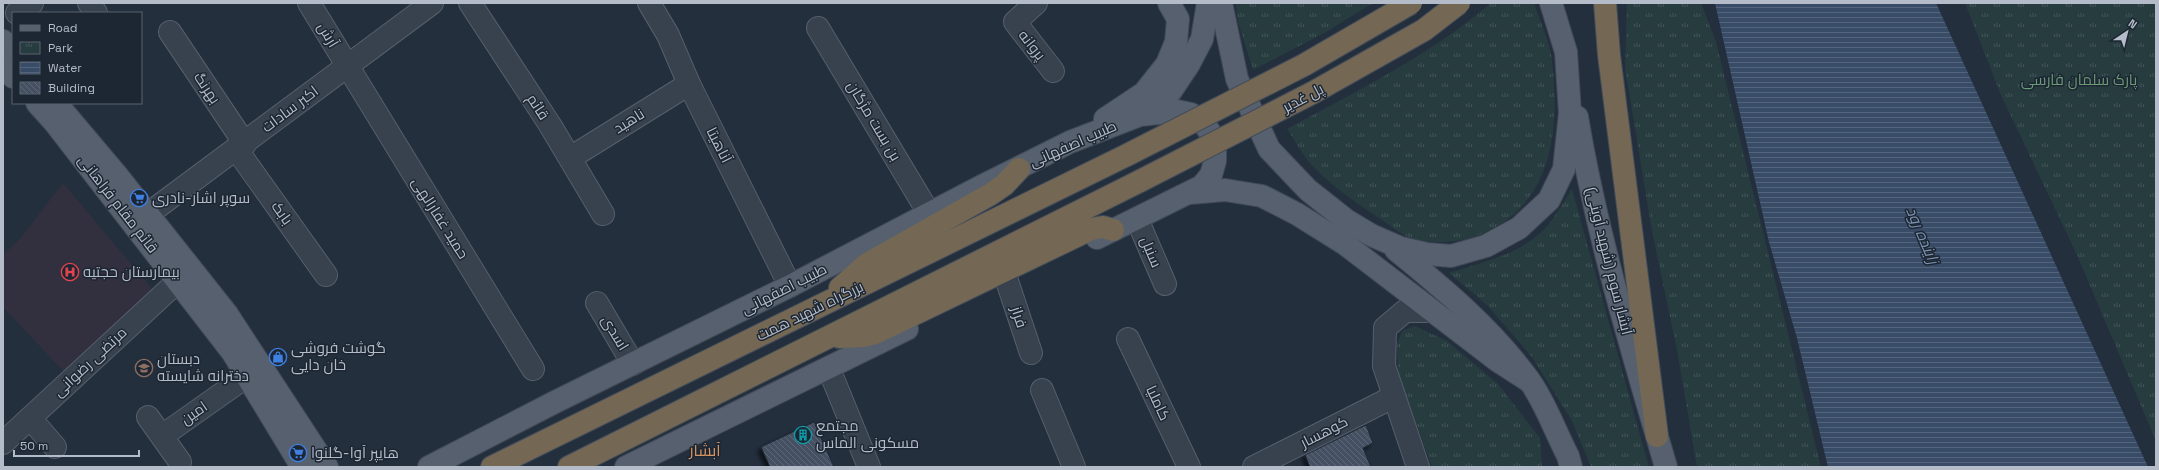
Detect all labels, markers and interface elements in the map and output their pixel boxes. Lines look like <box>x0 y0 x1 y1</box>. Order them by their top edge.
legend <box>12 12 142 104</box>
north arrow <box>2107 12 2147 52</box>
text: N <box>2126 16 2140 32</box>
street label: آرش <box>313 19 343 51</box>
text: Road <box>48 20 77 36</box>
street label: پروانه <box>1014 26 1050 64</box>
text: Park <box>48 40 73 56</box>
text: Water <box>48 60 82 76</box>
street label: بهرنگ <box>189 68 225 108</box>
park label: پارک سلمان فارسی <box>2021 70 2137 90</box>
street label: بن بست مژگان <box>842 77 906 165</box>
street label: پل غدیر <box>1278 79 1327 118</box>
text: Building <box>48 80 95 96</box>
street label: اکبر سادات <box>258 81 322 136</box>
street label: قائم <box>522 90 554 124</box>
street label: ناهید <box>610 104 648 137</box>
street label: طبیب اصفهانی <box>1026 116 1120 172</box>
street label: آناهیتا <box>702 124 736 166</box>
street label: قائم مقام فراهانی <box>73 151 163 257</box>
street label: حمید غفارالهی <box>407 173 473 263</box>
street label: آبشار سوم (شهید آوینی) <box>1581 185 1637 337</box>
supermarket icon: سوپر اشار-نادری <box>129 188 149 208</box>
place label: سوپر اشار-نادری <box>152 188 250 208</box>
street label: بابک <box>268 197 297 228</box>
water label: زاینده رود <box>1901 203 1945 269</box>
street label: سنبل <box>1136 233 1166 271</box>
street label: طبیب اصفهانی <box>738 259 830 319</box>
hospital icon: بیمارستان حجتیه <box>60 262 80 282</box>
place label: بیمارستان حجتیه <box>83 262 180 282</box>
street label: بزرگراه شهید همت <box>753 276 867 346</box>
street label: فراز <box>1007 303 1032 330</box>
street label: اسدی <box>597 312 633 354</box>
street label: مرتضی رضوانی <box>49 323 131 401</box>
place label: گوشت فروشی خان دایی <box>291 338 386 375</box>
shop icon: گوشت فروشی خان دایی <box>268 347 288 367</box>
place label: دبستان دخترانه شایسته <box>157 349 249 385</box>
school or university icon: دبستان دخترانه شایسته <box>134 358 154 378</box>
street label: کاملیا <box>1142 382 1175 424</box>
street label: امین <box>177 397 211 429</box>
street label: کوهسار <box>1296 411 1351 452</box>
place label: مجتمع مسکونی الماس <box>816 416 919 453</box>
building icon: مجتمع مسکونی الماس <box>793 425 813 445</box>
scale bar <box>14 432 139 458</box>
text: 50 m <box>20 438 48 454</box>
district label: آبشار <box>688 440 721 461</box>
supermarket icon: هایپر آوا-گلنوا <box>288 443 308 463</box>
place label: هایپر آوا-گلنوا <box>311 443 399 463</box>

